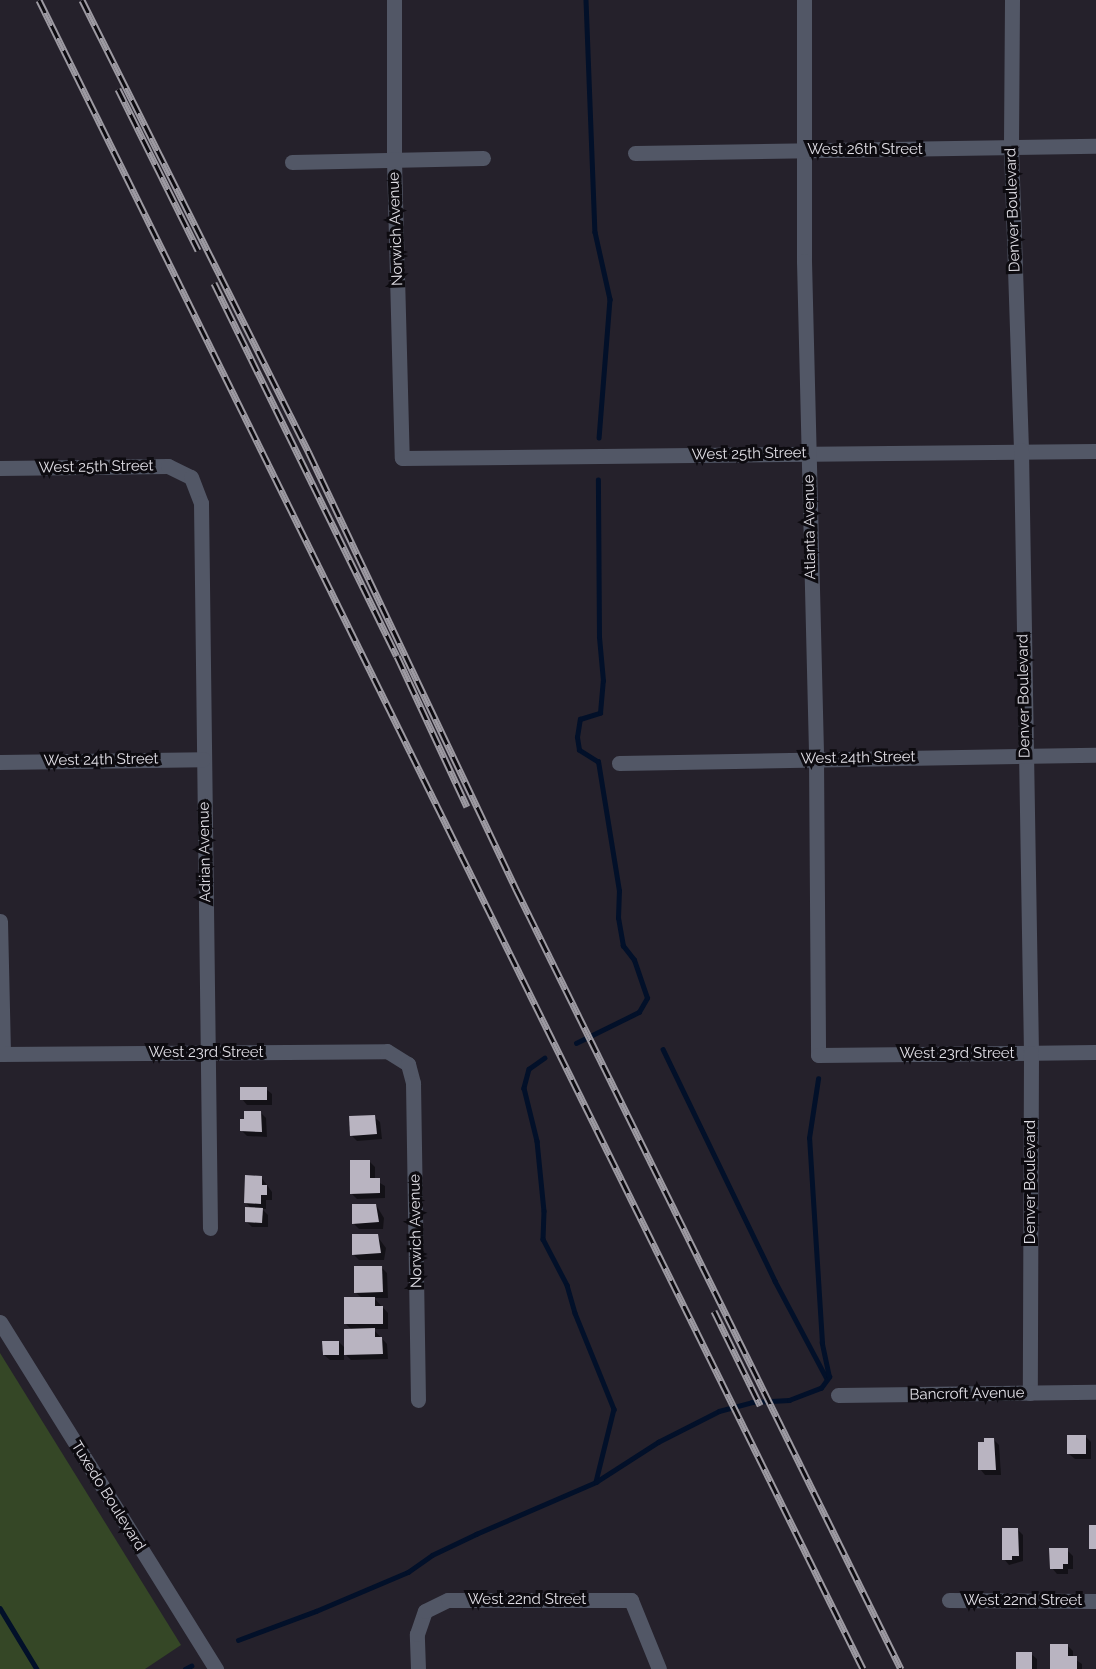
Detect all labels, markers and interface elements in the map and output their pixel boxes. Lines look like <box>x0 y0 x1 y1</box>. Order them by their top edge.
street label: West 26th Street <box>807 141 923 159</box>
street label: Denver Boulevard <box>1002 147 1024 273</box>
street label: Norwich Avenue <box>385 171 407 287</box>
street label: West 25th Street <box>691 444 807 464</box>
street label: West 25th Street <box>38 457 154 477</box>
street label: Atlanta Avenue <box>800 474 820 580</box>
street label: Denver Boulevard <box>1014 634 1034 758</box>
street label: West 24th Street <box>800 748 916 768</box>
street label: West 24th Street <box>43 750 159 770</box>
street label: Adrian Avenue <box>195 801 215 903</box>
street label: West 23rd Street <box>148 1044 264 1062</box>
street label: West 23rd Street <box>899 1045 1015 1063</box>
street label: Denver Boulevard <box>1022 1120 1040 1244</box>
street label: Norwich Avenue <box>406 1174 426 1288</box>
street label: Bancroft Avenue <box>909 1384 1025 1404</box>
street label: Tuxedo Boulevard <box>67 1438 149 1554</box>
street label: West 22nd Street <box>468 1591 586 1609</box>
street label: West 22nd Street <box>964 1592 1082 1610</box>

